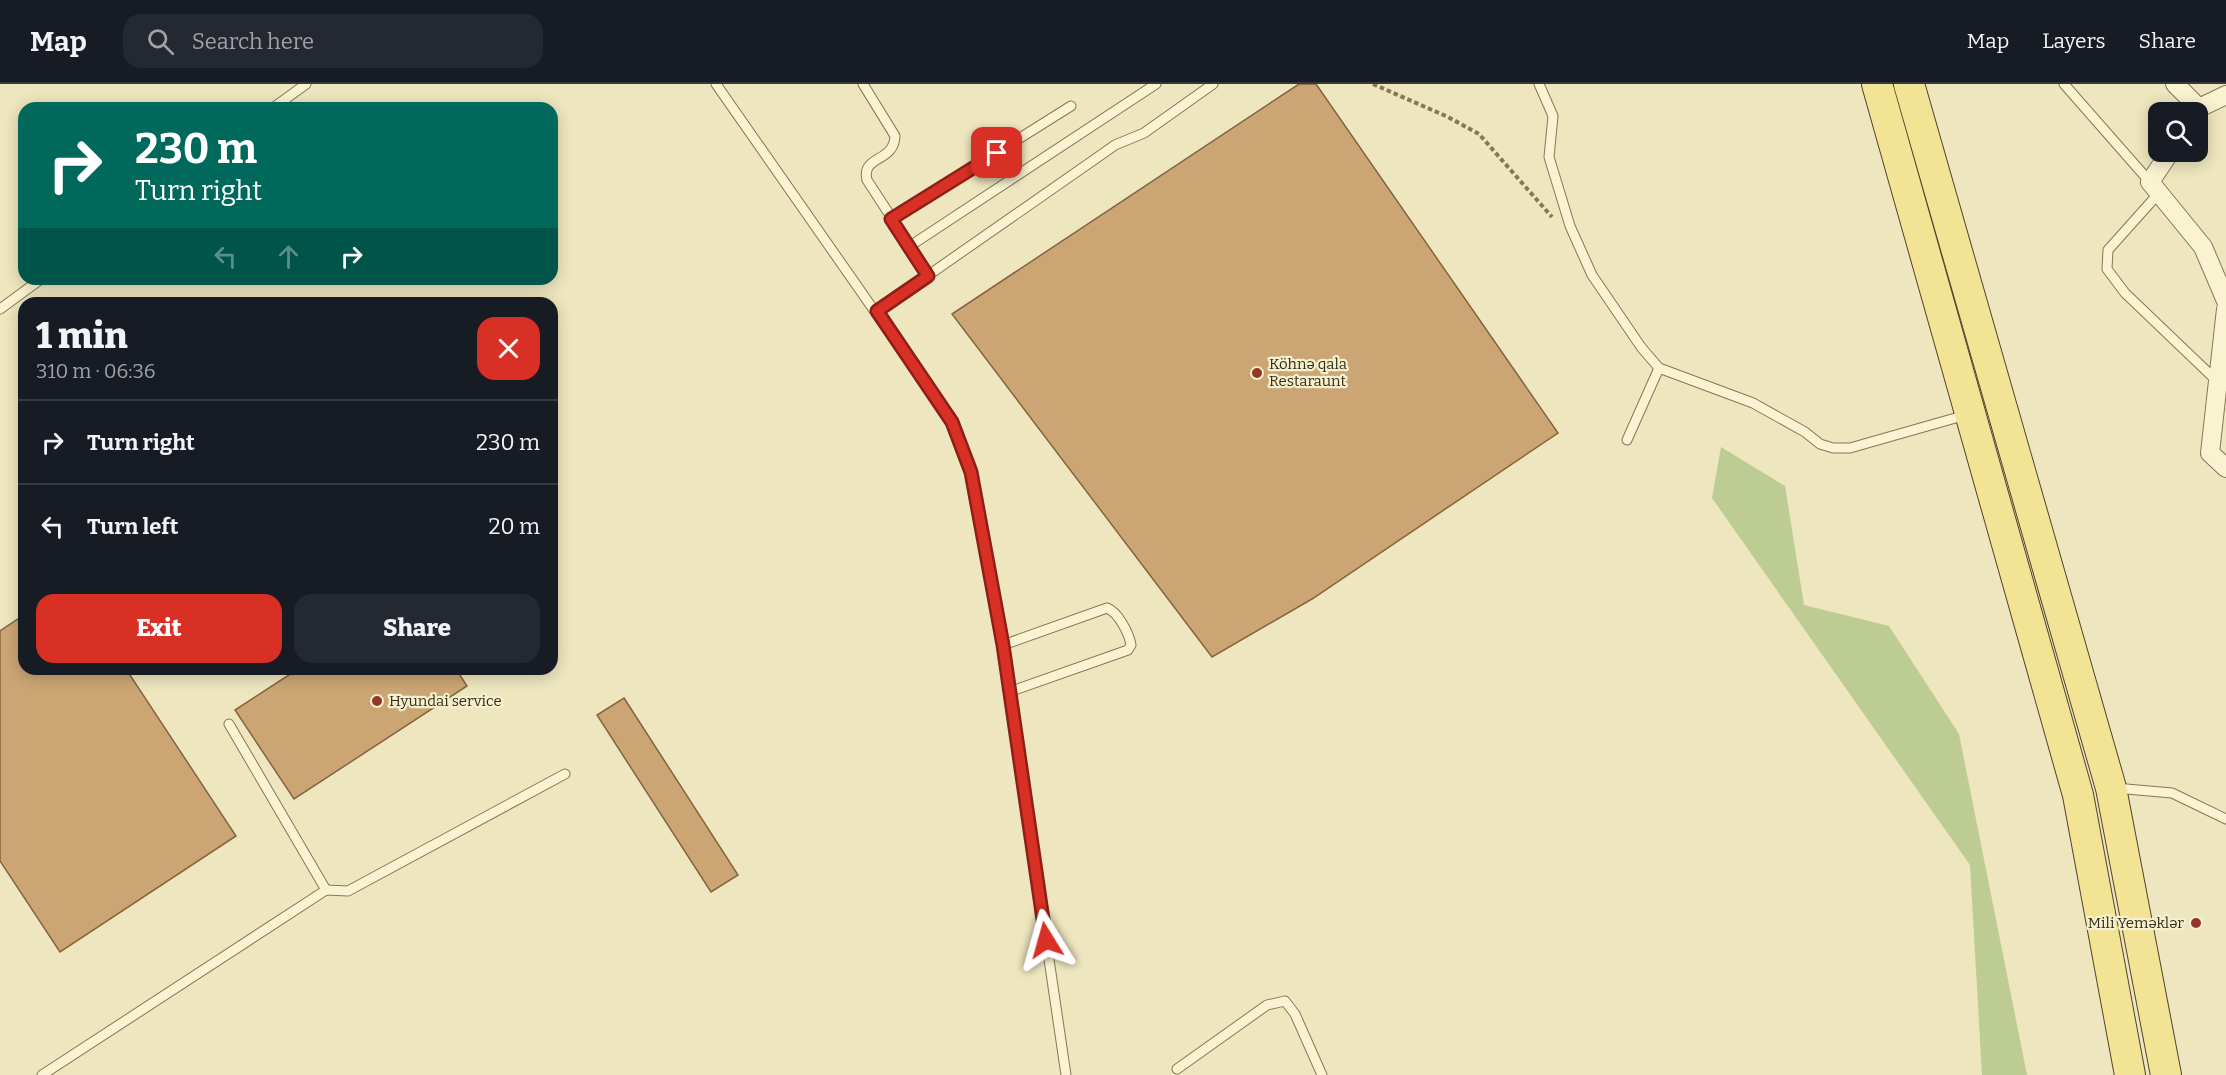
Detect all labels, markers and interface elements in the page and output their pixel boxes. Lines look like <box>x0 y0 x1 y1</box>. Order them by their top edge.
search box <box>123 14 543 68</box>
text: Map <box>30 25 87 58</box>
icon: search <box>144 25 177 58</box>
text: Search here <box>192 28 314 55</box>
text: Map <box>1967 28 2009 54</box>
text: Layers <box>2042 28 2106 54</box>
text: Share <box>2139 28 2196 54</box>
map controls <box>2148 102 2208 162</box>
button: search <box>2148 102 2208 162</box>
text: 230 m <box>135 124 257 174</box>
icon: right <box>36 126 114 204</box>
pin <box>971 127 1022 178</box>
icon: arrive <box>980 136 1013 169</box>
text: Turn right <box>135 175 262 207</box>
icon: left <box>209 240 242 273</box>
icon: ahead <box>272 240 305 273</box>
icon: right <box>335 240 368 273</box>
text: 1 min <box>36 314 128 358</box>
button: close <box>477 317 540 380</box>
place label: Köhnə qala Restaraunt <box>1269 355 1347 390</box>
text: 310 m · 06:36 <box>36 359 156 383</box>
marker: Köhnə qala Restaraunt <box>1250 366 1264 380</box>
icon: right <box>36 426 69 459</box>
text: Turn right <box>87 429 195 456</box>
text: 230 m <box>476 429 540 456</box>
icon: left <box>36 510 69 543</box>
text: Turn left <box>87 513 179 540</box>
text: 20 m <box>489 513 540 540</box>
button: Exit <box>36 594 282 663</box>
button: Share <box>294 594 540 663</box>
place label: Hyundai service <box>389 692 502 710</box>
marker: Hyundai service <box>370 694 384 708</box>
position arrow <box>1014 908 1078 972</box>
place label: Mili Yeməklər <box>2088 914 2184 932</box>
marker: Mili Yeməklər <box>2189 916 2203 930</box>

